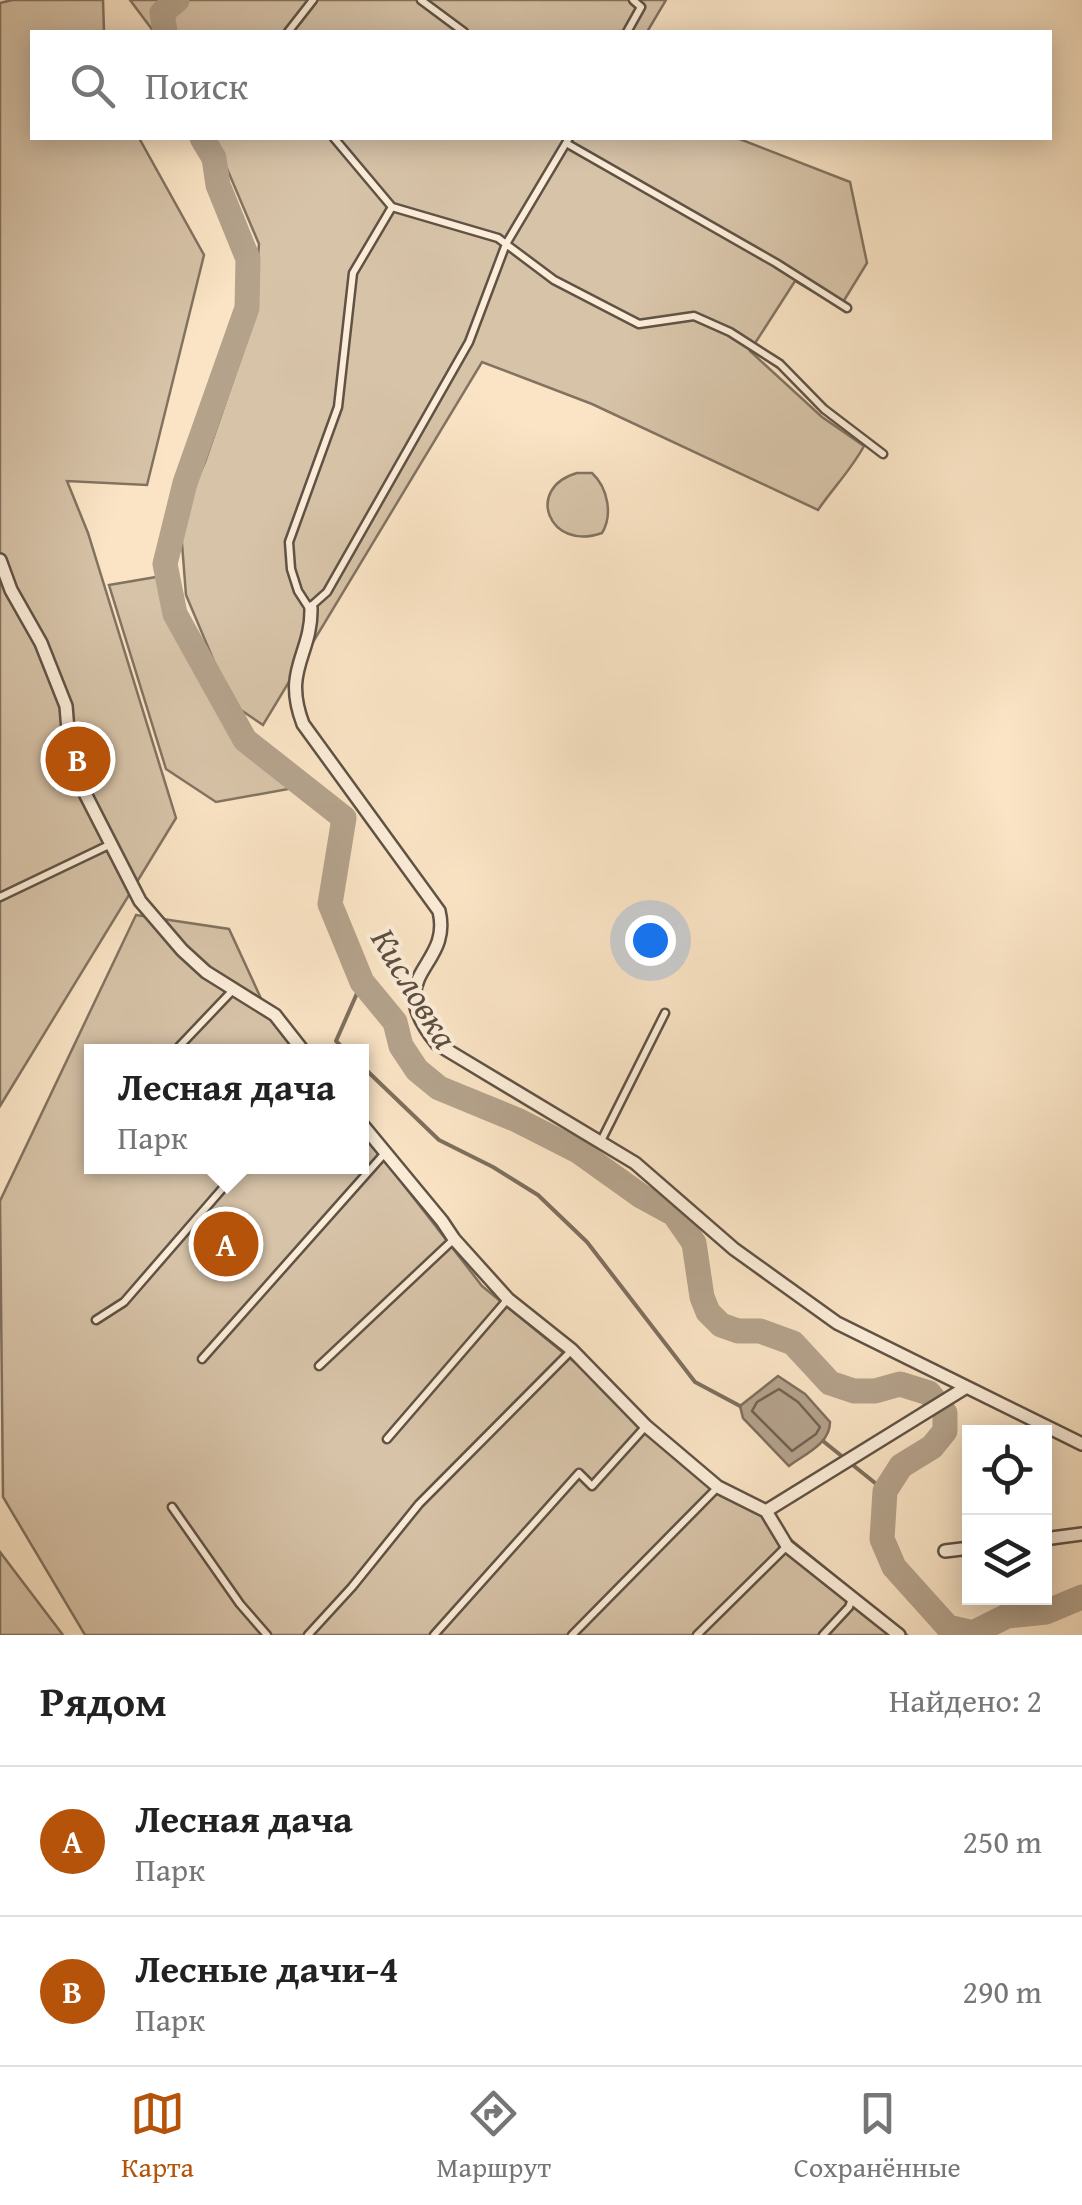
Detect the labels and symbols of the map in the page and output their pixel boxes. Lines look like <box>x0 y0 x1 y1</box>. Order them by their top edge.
pin: B <box>46 722 110 796</box>
your location <box>625 915 676 966</box>
water label: Кисловка <box>359 918 471 1058</box>
pin: A <box>194 1206 258 1282</box>

